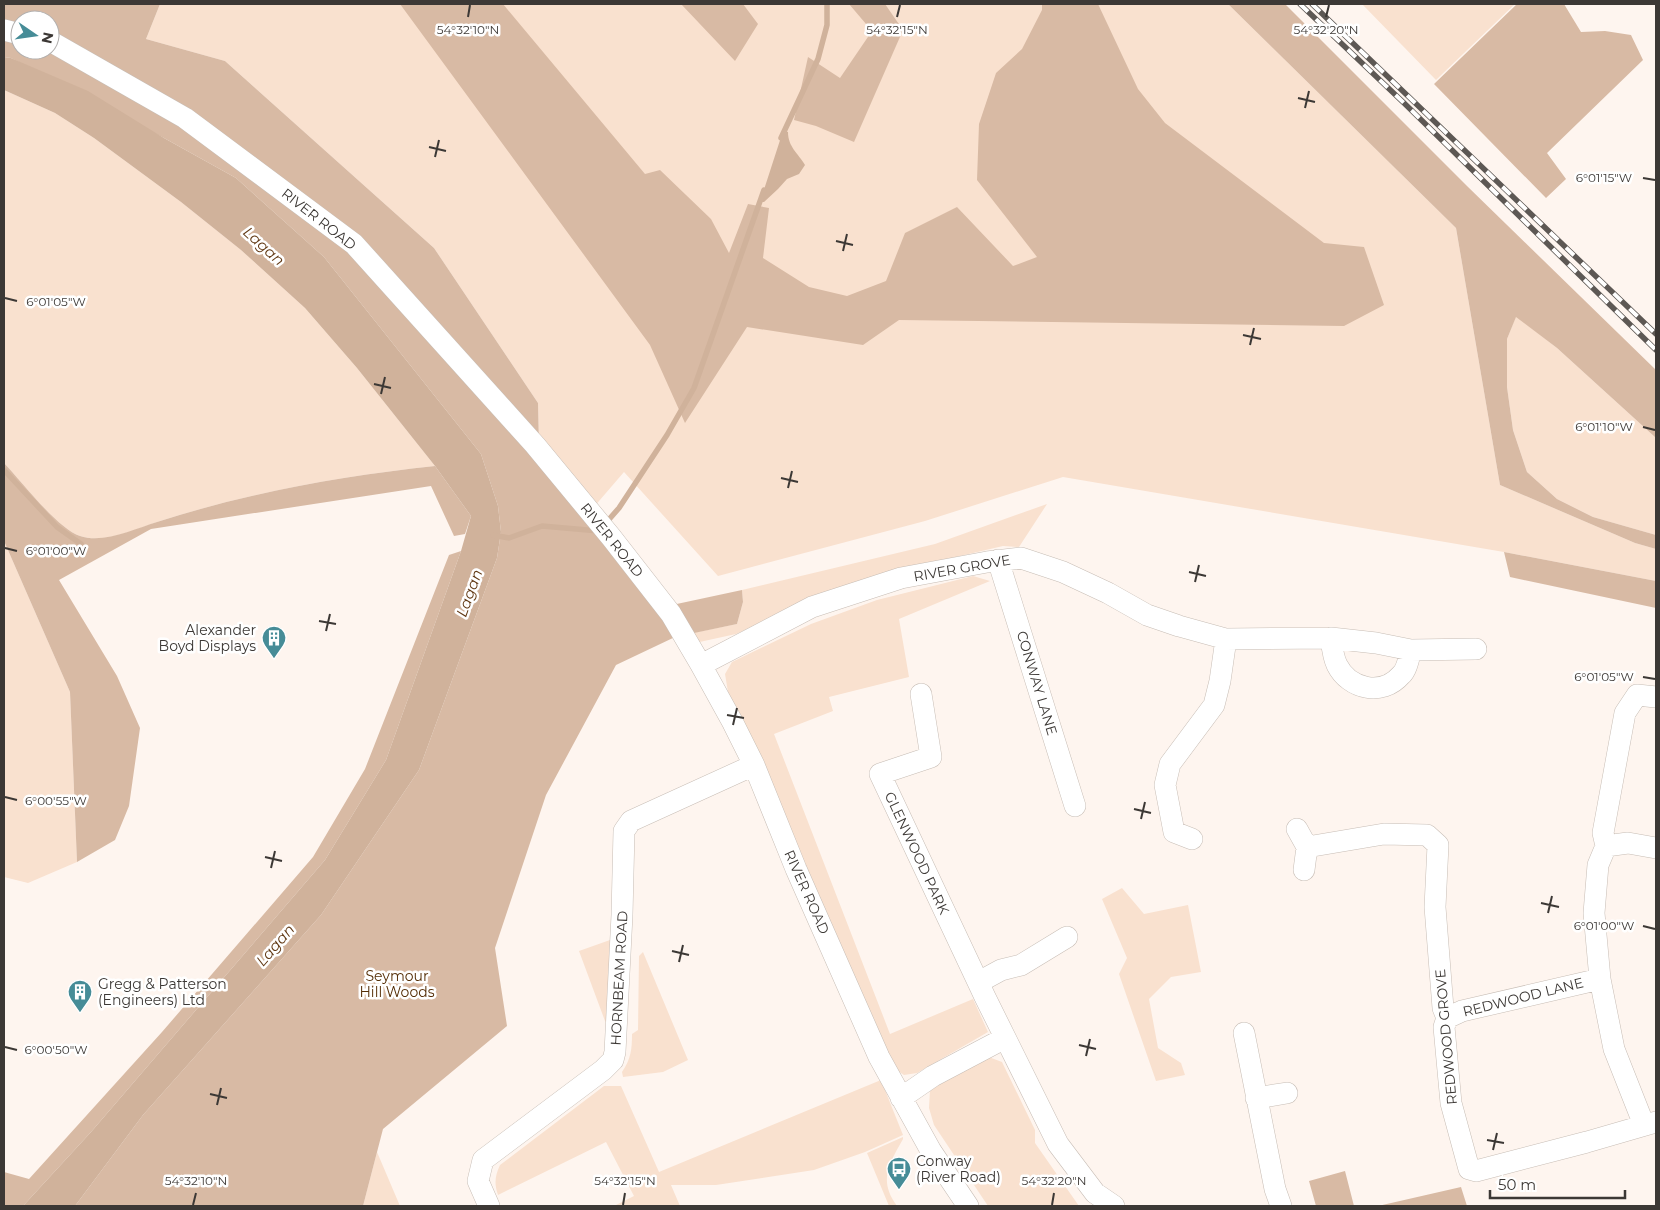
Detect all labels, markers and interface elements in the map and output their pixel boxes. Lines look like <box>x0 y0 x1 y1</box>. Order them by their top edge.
north arrow <box>10 10 60 60</box>
text: 54°32'10"N <box>437 22 499 37</box>
text: 54°32'15"N <box>866 22 928 37</box>
text: 54°32'20"N <box>1294 22 1358 37</box>
text: N <box>38 30 58 45</box>
text: 6°01'15"W <box>1576 170 1632 185</box>
street label: RIVER ROAD <box>278 184 360 254</box>
water label: Lagan <box>239 222 289 270</box>
text: 6°01'05"W <box>26 294 86 309</box>
text: 6°01'10"W <box>1575 419 1633 434</box>
street label: RIVER ROAD <box>577 499 647 581</box>
text: 6°01'00"W <box>26 543 86 558</box>
street label: RIVER GROVE <box>912 551 1012 585</box>
water label: Lagan <box>452 567 486 619</box>
place label: Alexander Boyd Displays <box>159 621 256 655</box>
building icon: Alexander Boyd Displays <box>261 625 287 659</box>
street label: CONWAY LANE <box>1013 629 1061 737</box>
text: 6°01'05"W <box>1574 669 1634 684</box>
street label: GLENWOOD PARK <box>881 789 953 917</box>
text: 6°00'55"W <box>25 793 87 808</box>
street label: RIVER ROAD <box>780 847 834 937</box>
street label: HORNBEAM ROAD <box>606 910 632 1046</box>
text: 6°01'00"W <box>1574 918 1634 933</box>
water label: Lagan <box>252 920 298 970</box>
park label: Seymour Hill Woods <box>359 967 435 1001</box>
street label: REDWOOD GROVE <box>1431 968 1461 1106</box>
street label: REDWOOD LANE <box>1461 973 1585 1021</box>
place label: Gregg & Patterson (Engineers) Ltd <box>98 975 227 1009</box>
building icon: Gregg & Patterson (Engineers) Ltd <box>67 979 93 1013</box>
text: 6°00'50"W <box>24 1042 88 1057</box>
place label: Conway (River Road) <box>916 1152 1001 1186</box>
bus stop icon: Conway (River Road) <box>886 1156 912 1190</box>
scale bar <box>1490 1168 1625 1200</box>
text: 54°32'10"N <box>165 1173 227 1188</box>
text: 54°32'15"N <box>594 1173 656 1188</box>
text: 54°32'20"N <box>1022 1173 1086 1188</box>
text: 50 m <box>1498 1175 1536 1194</box>

